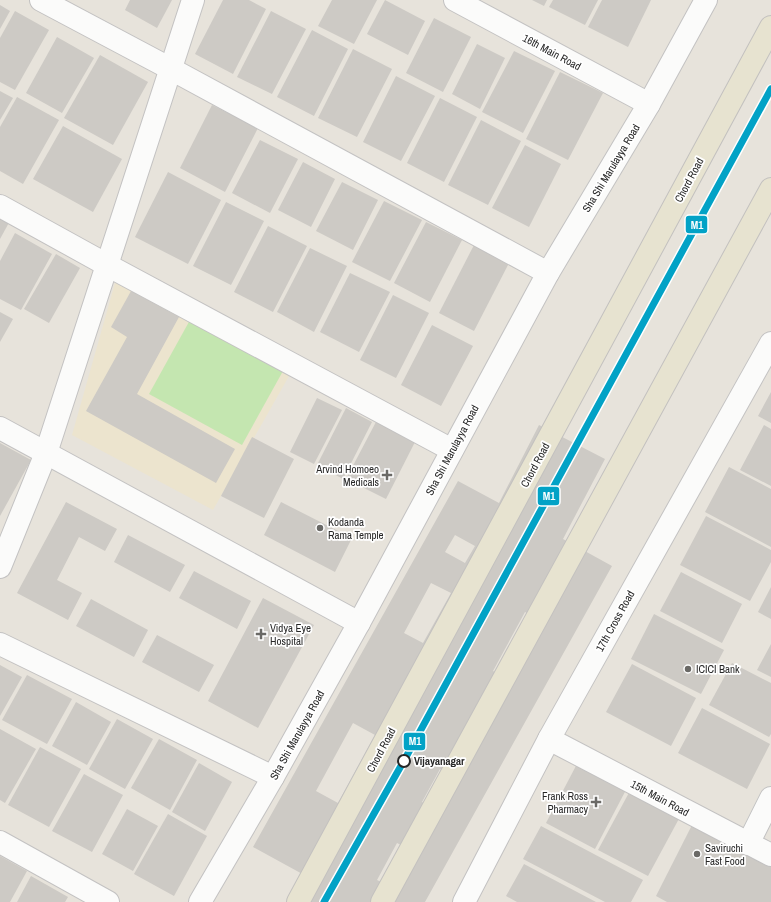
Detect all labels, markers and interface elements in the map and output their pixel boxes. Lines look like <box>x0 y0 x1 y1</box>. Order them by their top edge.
street label: 16th Main Road <box>520 31 584 73</box>
street label: Sha Shi Marulayya Road <box>579 121 643 215</box>
street label: Chord Road <box>671 155 707 205</box>
line badge: M1 <box>685 215 708 234</box>
text: M1 <box>691 218 703 232</box>
street label: Sha Shi Marulayya Road <box>422 402 482 498</box>
street label: Chord Road <box>517 440 553 490</box>
place label: Arvind Homoeo Medicals <box>315 462 379 489</box>
marker: Arvind Homoeo Medicals <box>382 470 392 480</box>
line badge: M1 <box>537 486 560 506</box>
text: M1 <box>543 489 555 503</box>
place label: Kodanda Rama Temple <box>328 515 383 542</box>
marker: Kodanda Rama Temple <box>315 523 325 533</box>
street label: 17th Cross Road <box>592 588 638 654</box>
place label: Vidya Eye Hospital <box>270 621 311 648</box>
marker: Vidya Eye Hospital <box>255 628 267 640</box>
place label: ICICI Bank <box>696 662 740 676</box>
marker: ICICI Bank <box>683 664 693 674</box>
street label: Sha Shi Marulayya Road <box>267 688 327 782</box>
street label: Chord Road <box>363 725 399 775</box>
line badge: M1 <box>403 732 426 751</box>
text: M1 <box>409 734 421 748</box>
marker: Vijayanagar <box>397 754 411 768</box>
place label: Vijayanagar <box>414 754 465 768</box>
street label: 15th Main Road <box>628 777 692 819</box>
place label: Frank Ross Pharmacy <box>542 789 588 816</box>
marker: Frank Ross Pharmacy <box>591 797 601 807</box>
place label: Saviruchi Fast Food <box>705 841 745 868</box>
marker: Saviruchi Fast Food <box>692 849 702 859</box>

